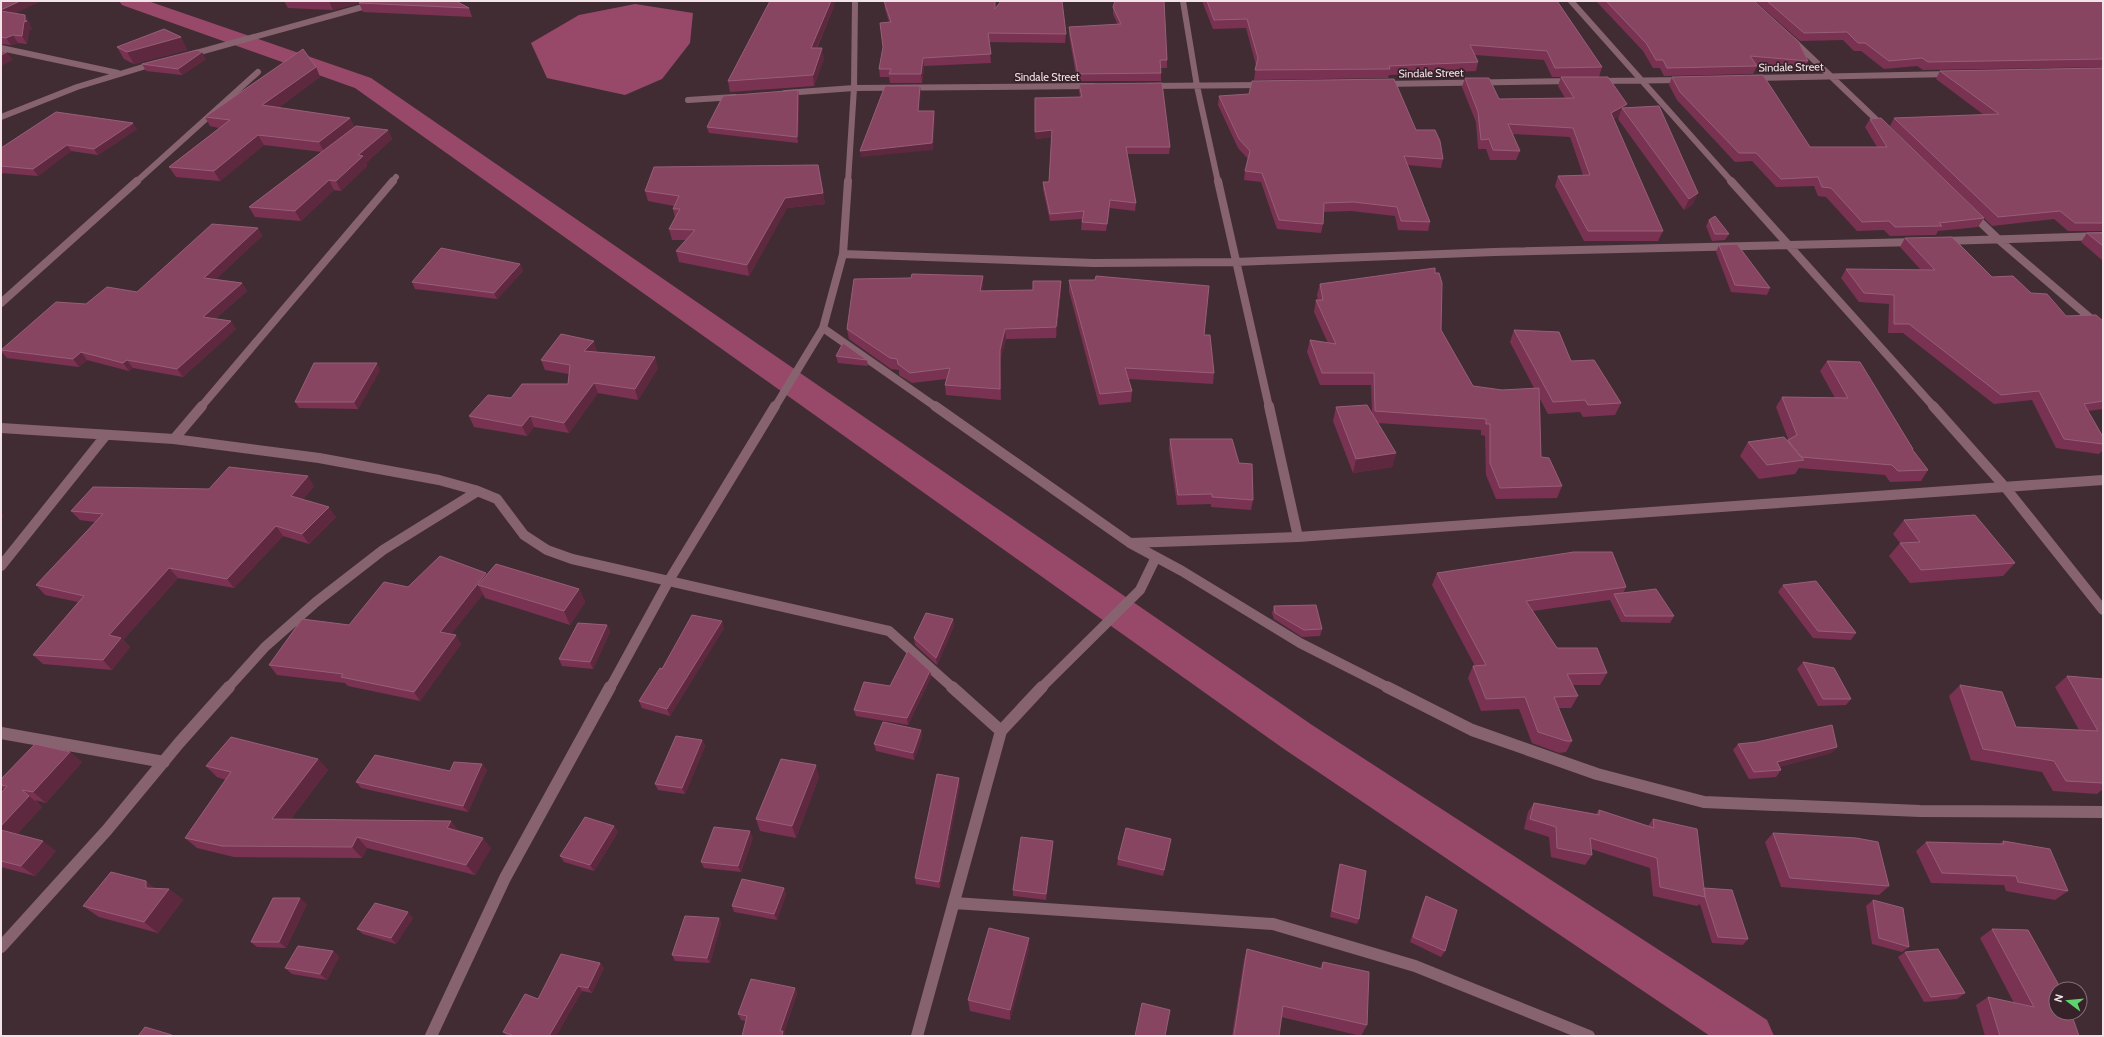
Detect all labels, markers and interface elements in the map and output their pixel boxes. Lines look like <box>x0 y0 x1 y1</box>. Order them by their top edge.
street label: Sindale Street <box>1758 59 1824 75</box>
street label: Sindale Street <box>1398 65 1464 81</box>
street label: Sindale Street <box>1014 70 1080 84</box>
north arrow <box>2048 981 2088 1021</box>
text: N <box>2051 993 2066 1004</box>

